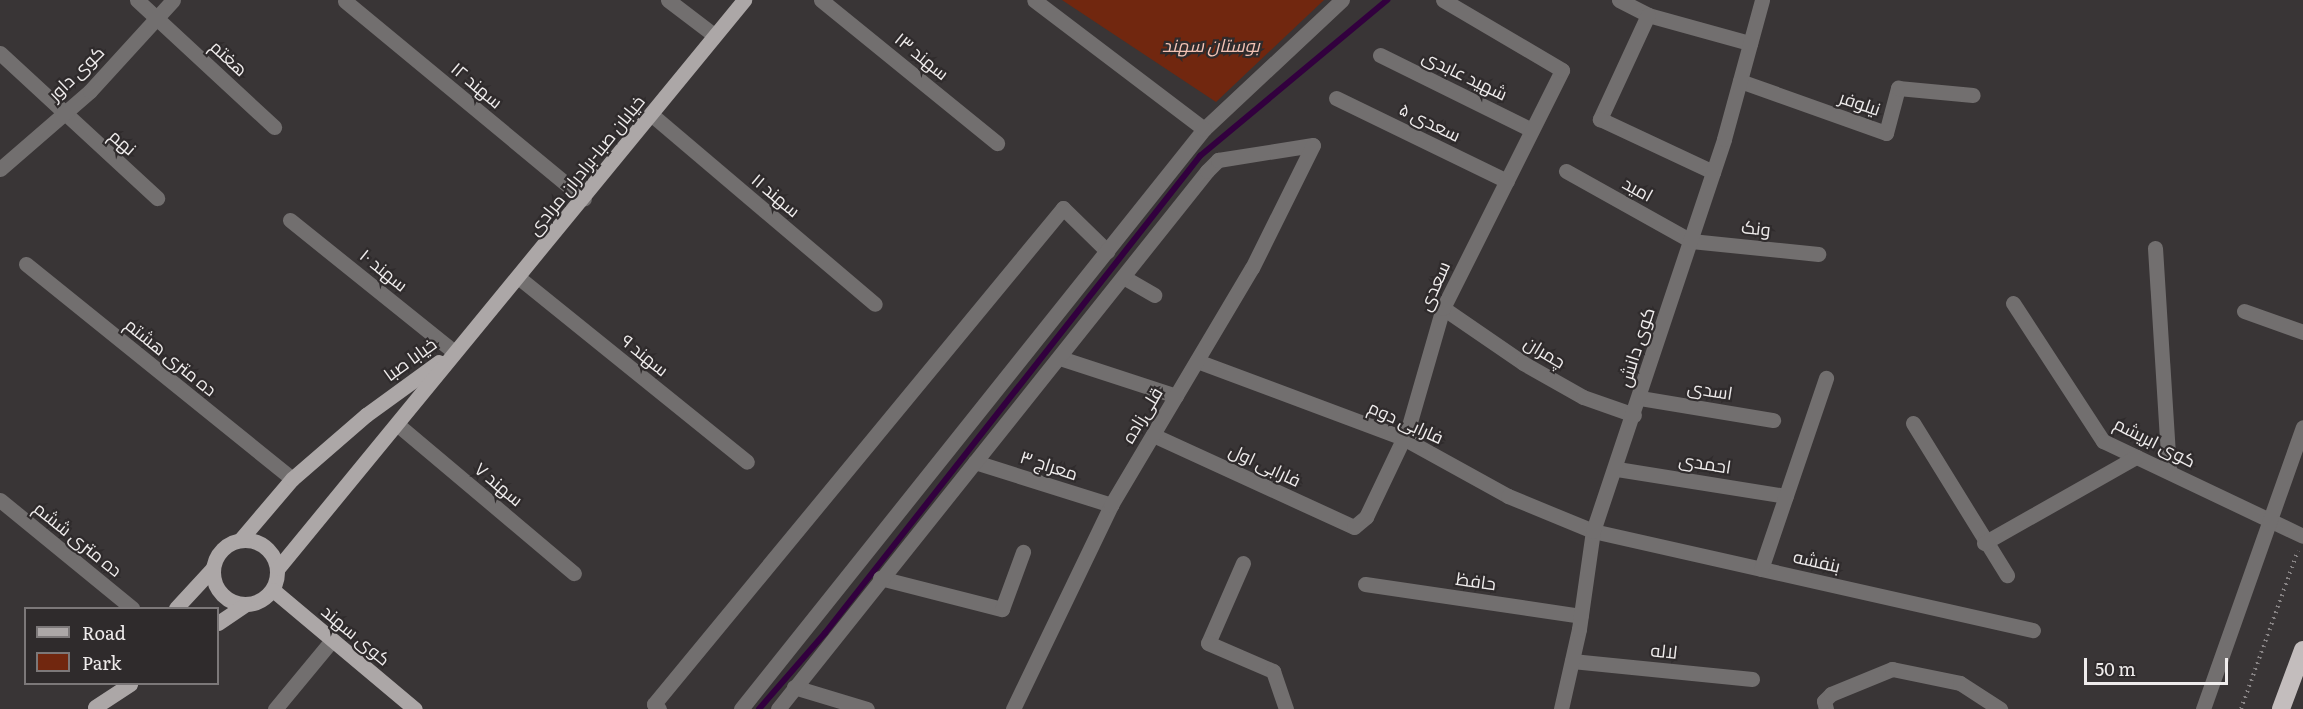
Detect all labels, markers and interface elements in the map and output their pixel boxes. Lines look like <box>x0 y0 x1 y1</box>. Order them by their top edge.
street label: سهند ۱۳ <box>891 28 953 84</box>
park label: بوستان سهند <box>1162 34 1260 56</box>
street label: هغتم <box>206 35 252 81</box>
street label: کوی داور <box>44 41 108 105</box>
street label: شهید عابدی <box>1419 45 1511 105</box>
street label: سهند ۱۲ <box>447 57 507 113</box>
street label: نیلوفر <box>1836 86 1884 120</box>
street label: خیابان صبا-برادران مرادی <box>523 91 649 239</box>
street label: سعدی ۵ <box>1396 98 1464 146</box>
street label: نهم <box>105 124 141 160</box>
street label: سهند ۱۱ <box>747 169 805 221</box>
street label: امید <box>1619 172 1657 206</box>
street label: ونک <box>1740 216 1772 240</box>
street label: سهند ۱۰ <box>356 244 412 296</box>
street label: سعدی <box>1414 258 1454 314</box>
street label: کوی دانش <box>1613 305 1659 389</box>
street label: ده متری هشتم <box>121 313 221 401</box>
street label: سهند ۹ <box>617 329 673 381</box>
street label: چمران <box>1520 331 1570 373</box>
street label: خیابا صبا <box>380 333 440 385</box>
street label: اسدی <box>1686 376 1734 404</box>
street label: قلی‌زاده <box>1117 383 1167 447</box>
street label: فارابی دوم <box>1365 396 1447 448</box>
street label: کوی ابریشم <box>2111 412 2199 472</box>
street label: فارابی اول <box>1226 439 1304 491</box>
street label: معراج ۳ <box>1017 446 1081 484</box>
street label: احمدی <box>1677 448 1733 478</box>
street label: سهند ۷ <box>470 458 528 510</box>
street label: ده متری ششم <box>30 497 126 581</box>
street label: بنفشه <box>1791 545 1843 577</box>
street label: حافظ <box>1454 567 1498 595</box>
street label: کوی سهند <box>317 600 395 670</box>
legend <box>24 607 219 685</box>
text: Road <box>82 619 126 646</box>
street label: لاله <box>1649 639 1679 663</box>
scale bar <box>2087 646 2231 684</box>
text: Park <box>82 649 121 676</box>
text: 50 m <box>2095 655 2136 682</box>

